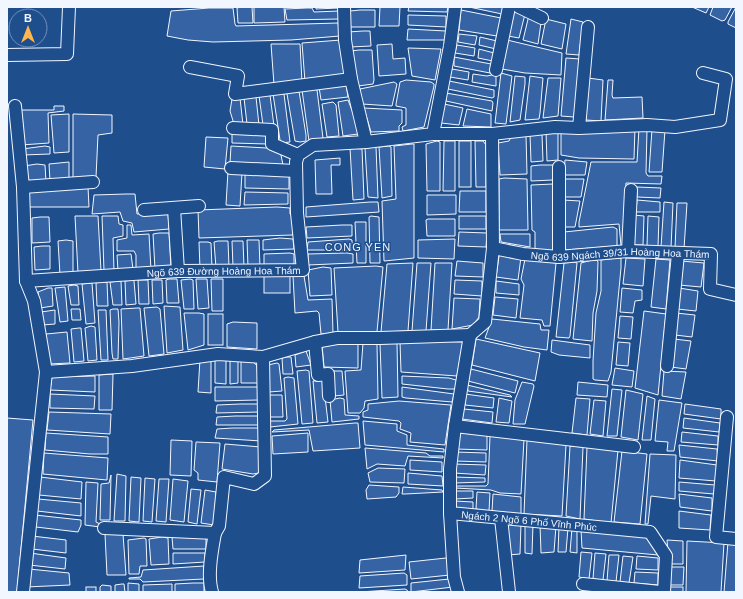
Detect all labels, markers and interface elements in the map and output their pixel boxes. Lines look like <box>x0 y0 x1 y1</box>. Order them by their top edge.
north arrow <box>8 8 48 48</box>
text: B <box>24 12 32 24</box>
district label: CONG YEN <box>325 241 391 253</box>
street label: Ngõ 639 Ngách 39/31 Hoàng Hoa Thám <box>530 246 710 263</box>
street label: Ngõ 639 Đường Hoàng Hoa Thám <box>146 265 301 279</box>
street label: Ngách 2 Ngõ 6 Phố Vĩnh Phúc <box>461 509 597 533</box>

